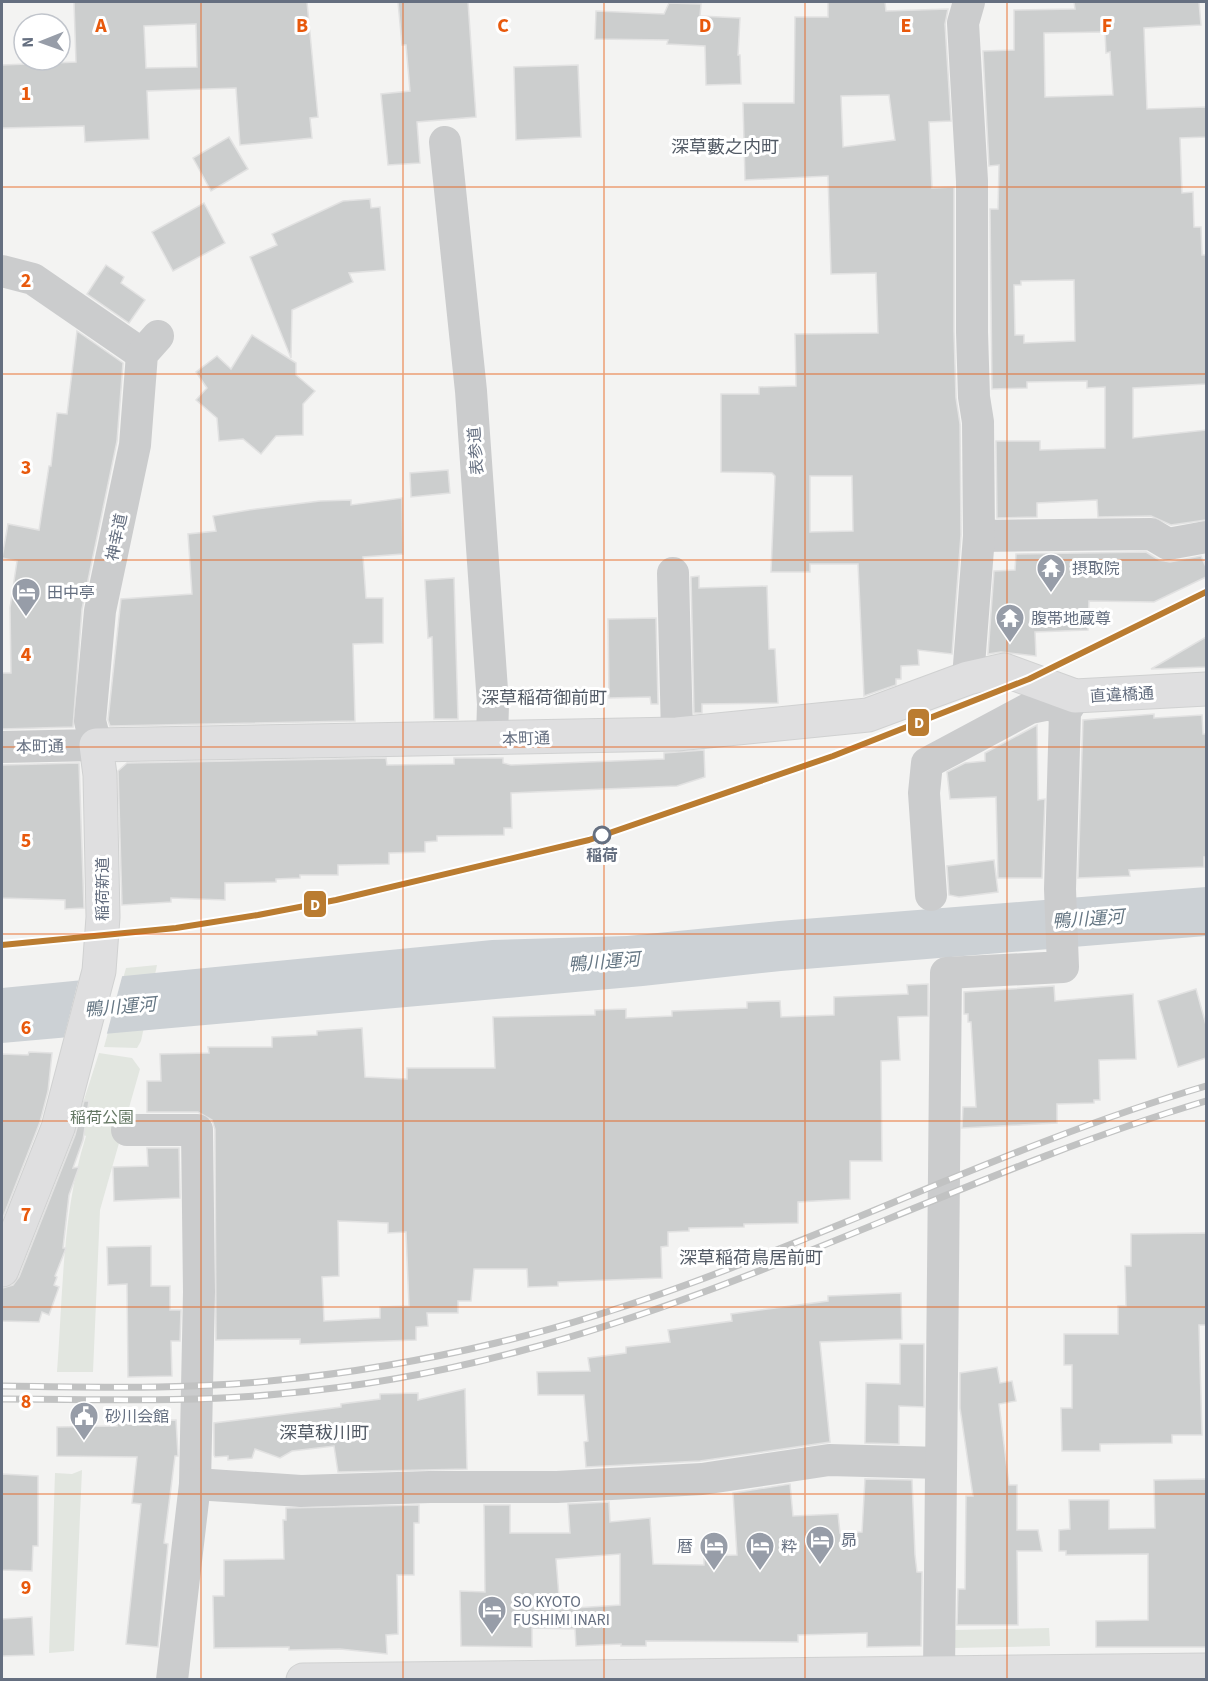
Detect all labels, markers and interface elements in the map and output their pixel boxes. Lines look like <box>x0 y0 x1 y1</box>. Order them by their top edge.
north arrow <box>12 12 72 72</box>
text: A <box>94 12 107 40</box>
text: B <box>296 12 308 40</box>
text: C <box>497 12 509 40</box>
text: D <box>699 12 711 40</box>
text: E <box>901 12 911 40</box>
text: F <box>1102 12 1112 40</box>
text: N <box>17 37 39 48</box>
text: 1 <box>21 80 31 108</box>
district label: 深草藪之内町 <box>671 135 779 160</box>
text: 2 <box>21 267 31 295</box>
street label: 表参道 <box>463 426 489 476</box>
text: 3 <box>21 454 31 482</box>
street label: 神幸道 <box>101 511 133 563</box>
temple icon: 摂取院 <box>1035 552 1067 594</box>
place label: 摂取院 <box>1072 558 1120 580</box>
hotel icon: 田中亭 <box>10 576 42 618</box>
place label: 田中亭 <box>47 582 95 604</box>
temple icon: 腹帯地蔵尊 <box>994 602 1026 644</box>
place label: 腹帯地蔵尊 <box>1031 608 1111 630</box>
text: 4 <box>21 641 32 669</box>
street label: 直違橋通 <box>1090 682 1155 708</box>
district label: 深草稲荷御前町 <box>481 686 607 711</box>
line badge: D <box>907 708 930 737</box>
text: D <box>914 712 924 734</box>
street label: 本町通 <box>502 727 550 751</box>
street label: 本町通 <box>16 736 64 758</box>
marker: 稲荷 <box>593 826 611 844</box>
text: 5 <box>21 827 31 855</box>
place label: 稲荷 <box>586 845 618 867</box>
street label: 稲荷新道 <box>92 857 114 921</box>
line badge: D <box>303 890 327 918</box>
text: D <box>310 894 320 916</box>
water label: 鴨川運河 <box>1051 904 1128 934</box>
water label: 鴨川運河 <box>567 947 644 978</box>
water label: 鴨川運河 <box>83 992 160 1023</box>
text: 6 <box>21 1014 31 1042</box>
park label: 稲荷公園 <box>70 1107 134 1129</box>
text: 7 <box>21 1201 31 1229</box>
district label: 深草稲荷鳥居前町 <box>679 1246 823 1271</box>
text: 8 <box>21 1388 31 1416</box>
public building icon: 砂川会館 <box>68 1400 100 1442</box>
place label: 砂川会館 <box>105 1406 169 1428</box>
district label: 深草秡川町 <box>279 1421 369 1446</box>
hotel icon: 昴 <box>804 1524 836 1566</box>
hotel icon: 暦 <box>698 1530 730 1572</box>
hotel icon: 粋 <box>744 1530 776 1572</box>
place label: 昴 <box>841 1530 857 1552</box>
place label: 暦 <box>677 1536 693 1558</box>
place label: 粋 <box>781 1536 797 1558</box>
text: 9 <box>21 1574 31 1602</box>
place label: SO KYOTO FUSHIMI INARI <box>513 1591 610 1631</box>
hotel icon: SO KYOTO FUSHIMI INARI <box>476 1594 508 1636</box>

